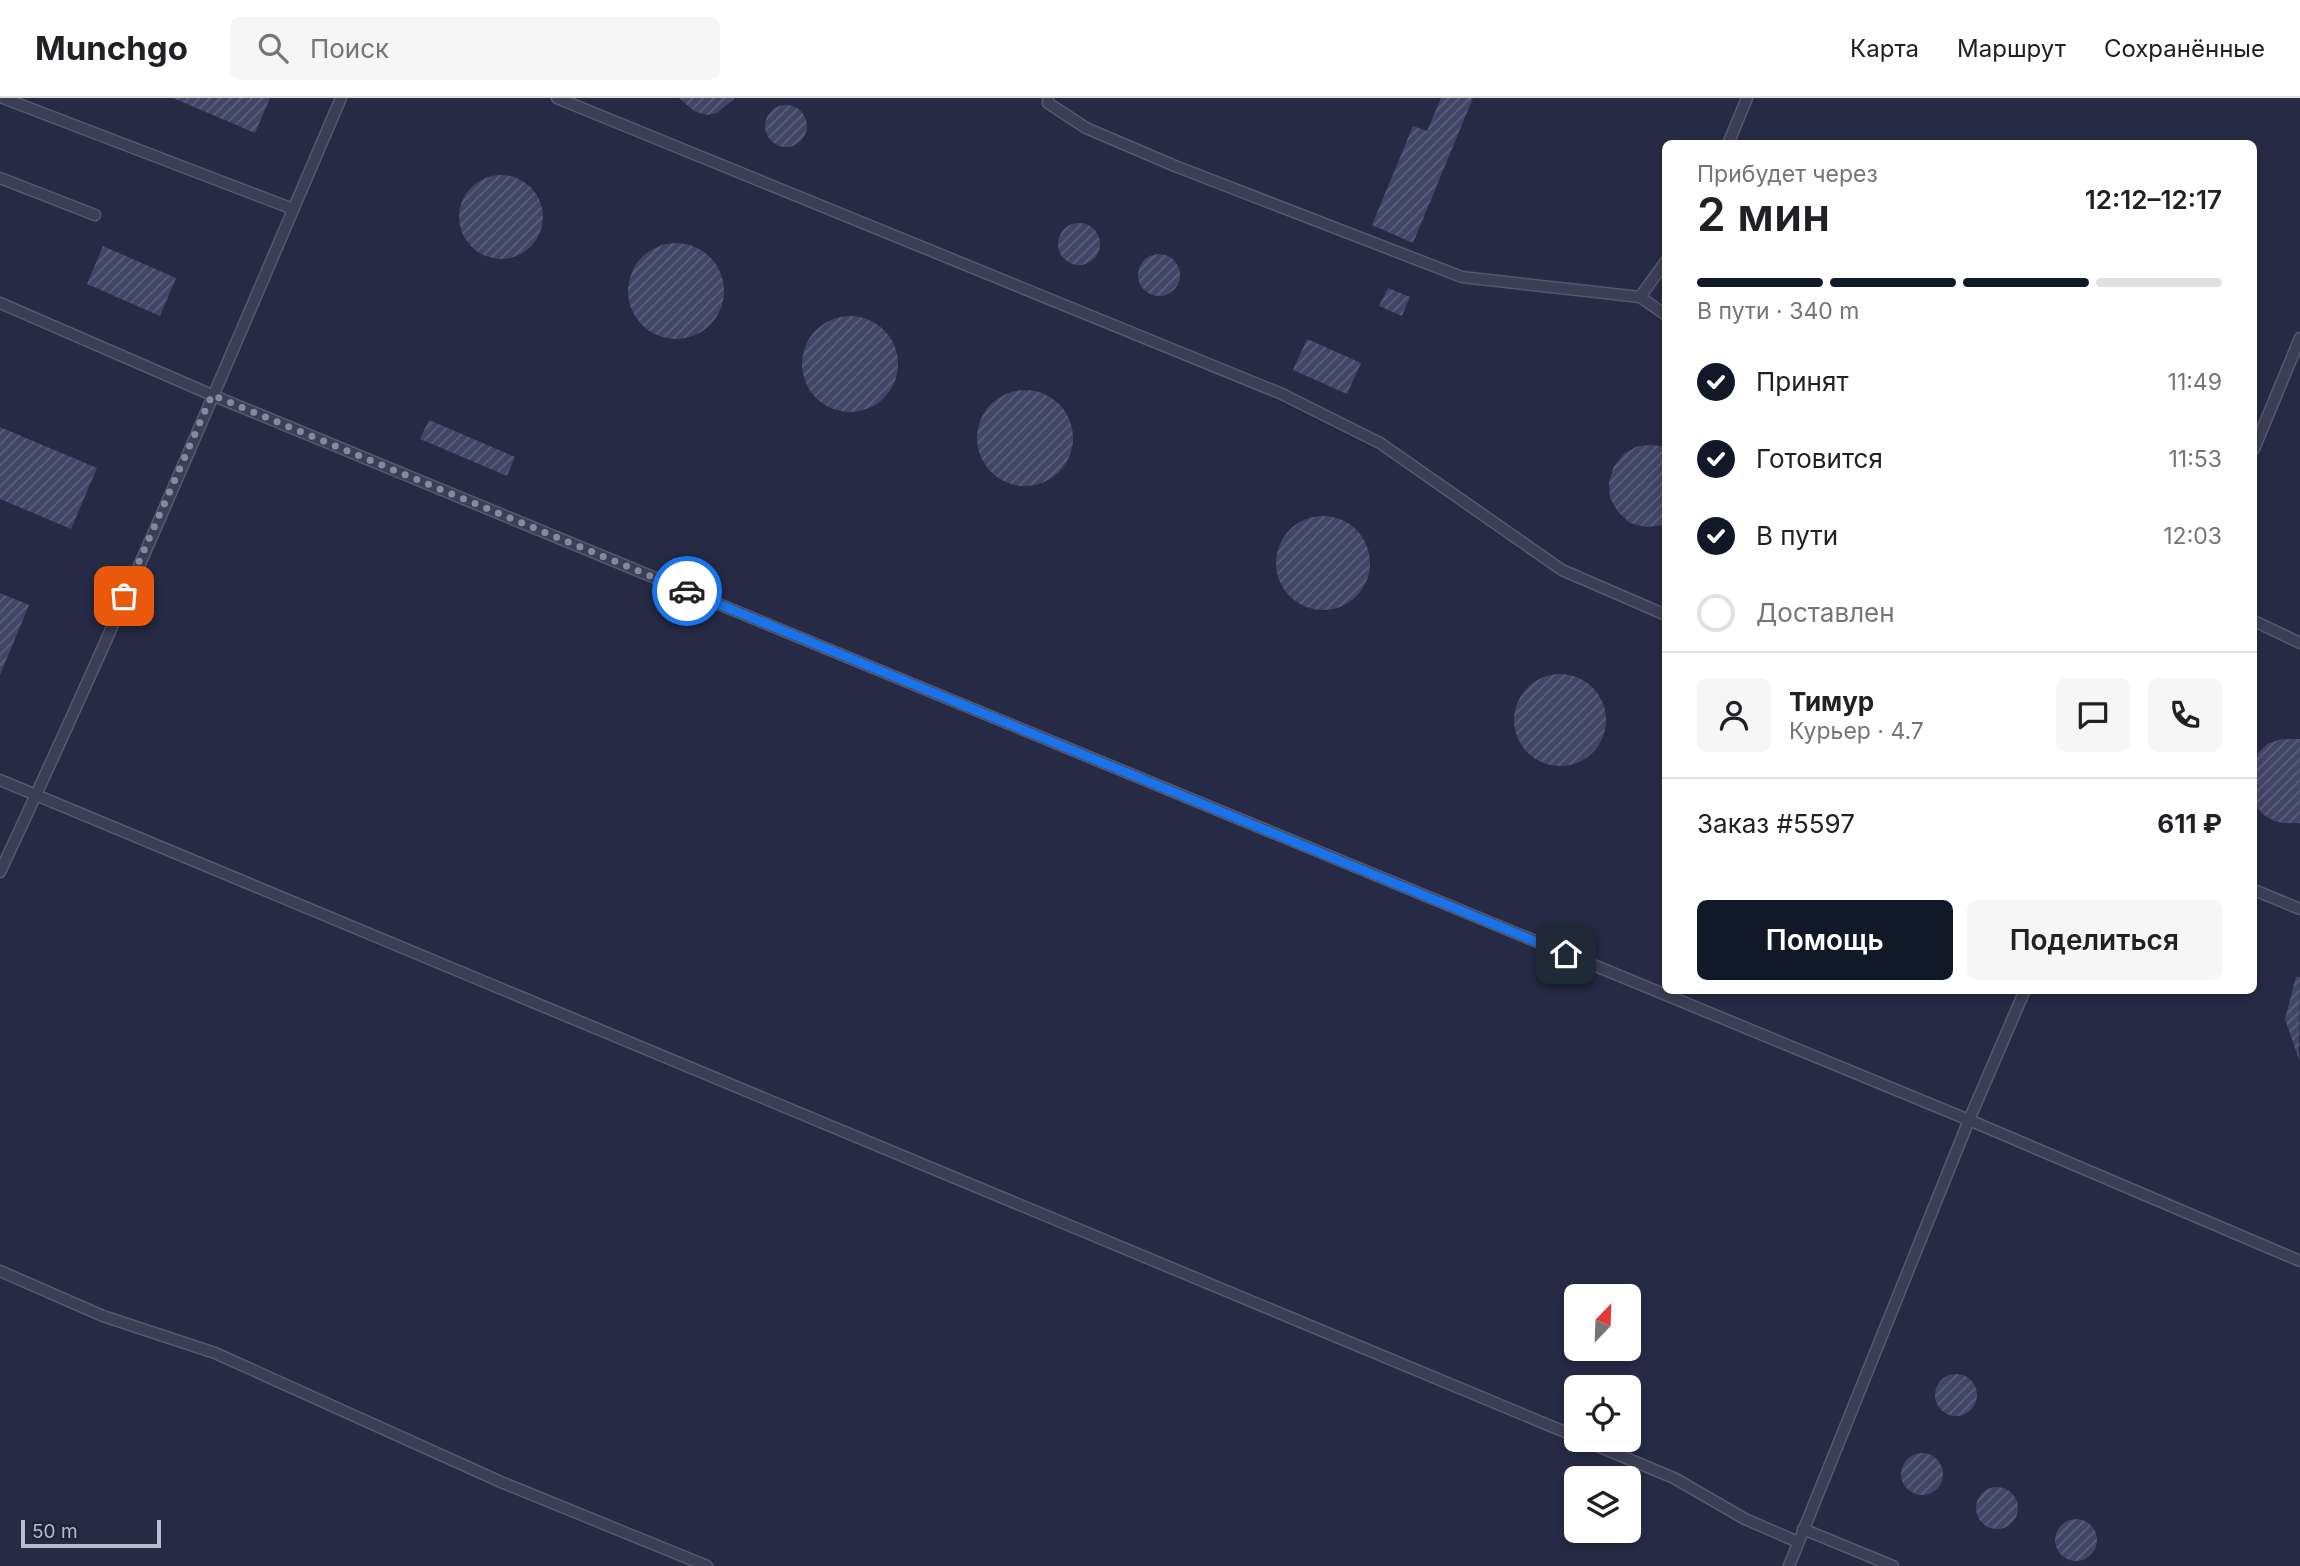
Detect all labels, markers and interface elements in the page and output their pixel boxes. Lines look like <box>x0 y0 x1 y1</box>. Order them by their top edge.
search box <box>230 17 720 80</box>
text: Munchgo <box>35 28 188 68</box>
icon: search <box>254 29 292 67</box>
text: Поиск <box>310 33 389 64</box>
text: Карта <box>1850 34 1919 63</box>
text: Маршрут <box>1957 34 2066 63</box>
text: Сохранённые <box>2104 34 2265 63</box>
text: Прибудет через <box>1697 160 1878 188</box>
text: 12:12–12:17 <box>2085 184 2222 215</box>
text: 2 мин <box>1697 186 1830 242</box>
text: В пути · 340 m <box>1697 297 1859 325</box>
icon: check <box>1697 363 1735 401</box>
text: Принят <box>1756 366 1849 397</box>
text: 11:49 <box>2168 368 2222 396</box>
icon: check <box>1697 440 1735 478</box>
text: Готовится <box>1756 443 1883 474</box>
text: 11:53 <box>2168 445 2222 473</box>
icon: check <box>1697 517 1735 555</box>
text: В пути <box>1756 520 1838 551</box>
text: 12:03 <box>2163 522 2222 550</box>
courier <box>652 556 722 626</box>
pin <box>94 566 154 626</box>
icon: car <box>668 572 706 610</box>
icon: bag <box>105 577 143 615</box>
text: Доставлен <box>1756 597 1895 628</box>
button: person <box>1697 678 1771 752</box>
button: chat <box>2056 678 2130 752</box>
button: phone <box>2148 678 2222 752</box>
text: Тимур <box>1789 686 1874 717</box>
text: Курьер · 4.7 <box>1789 717 1924 745</box>
text: Заказ #5597 <box>1697 808 1855 839</box>
text: 611 ₽ <box>2157 808 2222 839</box>
button: Помощь <box>1697 900 1953 980</box>
button: Поделиться <box>1967 900 2222 980</box>
pin <box>1536 924 1596 984</box>
icon: home <box>1547 935 1585 973</box>
north arrow <box>1564 1284 1642 1362</box>
map controls <box>1564 1284 1641 1543</box>
button: locate <box>1564 1375 1641 1452</box>
button: layers <box>1564 1466 1641 1543</box>
scale bar <box>21 1517 161 1549</box>
text: 50 m <box>32 1520 78 1543</box>

